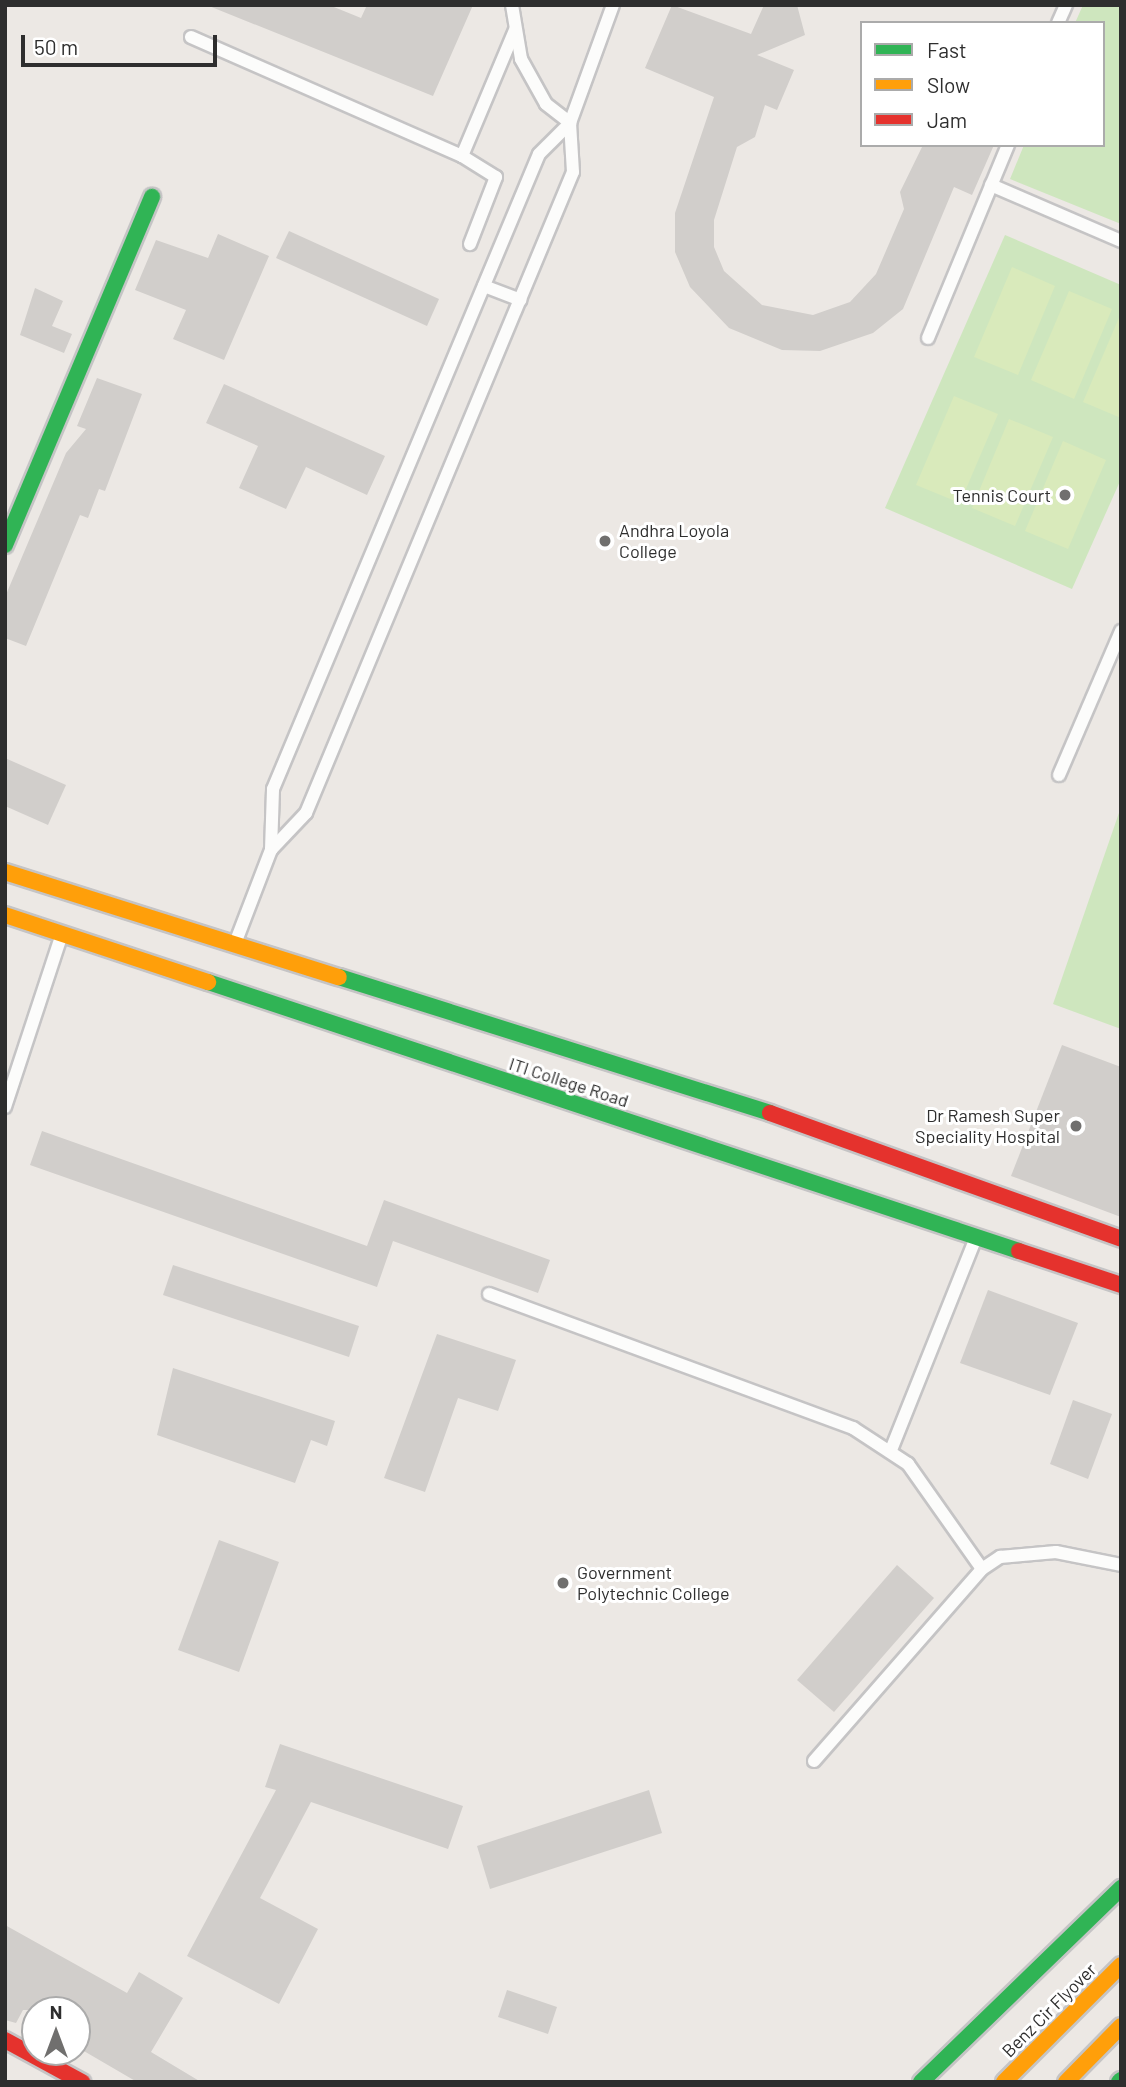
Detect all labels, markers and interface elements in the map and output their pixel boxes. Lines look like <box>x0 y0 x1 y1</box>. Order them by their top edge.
scale bar <box>24 21 220 65</box>
legend <box>860 21 1105 147</box>
text: 50 m <box>34 34 78 59</box>
text: Fast <box>927 37 967 62</box>
text: Slow <box>927 72 970 97</box>
text: Jam <box>927 107 967 132</box>
place label: Tennis Court <box>952 484 1051 506</box>
marker: Tennis Court <box>1057 487 1073 503</box>
place label: Andhra Loyola College <box>619 520 729 562</box>
marker: Andhra Loyola College <box>597 533 613 549</box>
street label: ITI College Road <box>507 1053 631 1111</box>
place label: Dr Ramesh Super Speciality Hospital <box>915 1105 1060 1148</box>
marker: Dr Ramesh Super Speciality Hospital <box>1066 1116 1086 1136</box>
place label: Government Polytechnic College <box>577 1562 730 1604</box>
marker: Government Polytechnic College <box>555 1575 571 1591</box>
street label: Benz Cir Flyover <box>998 1959 1100 2061</box>
north arrow <box>21 1996 91 2066</box>
text: N <box>50 2000 62 2023</box>

